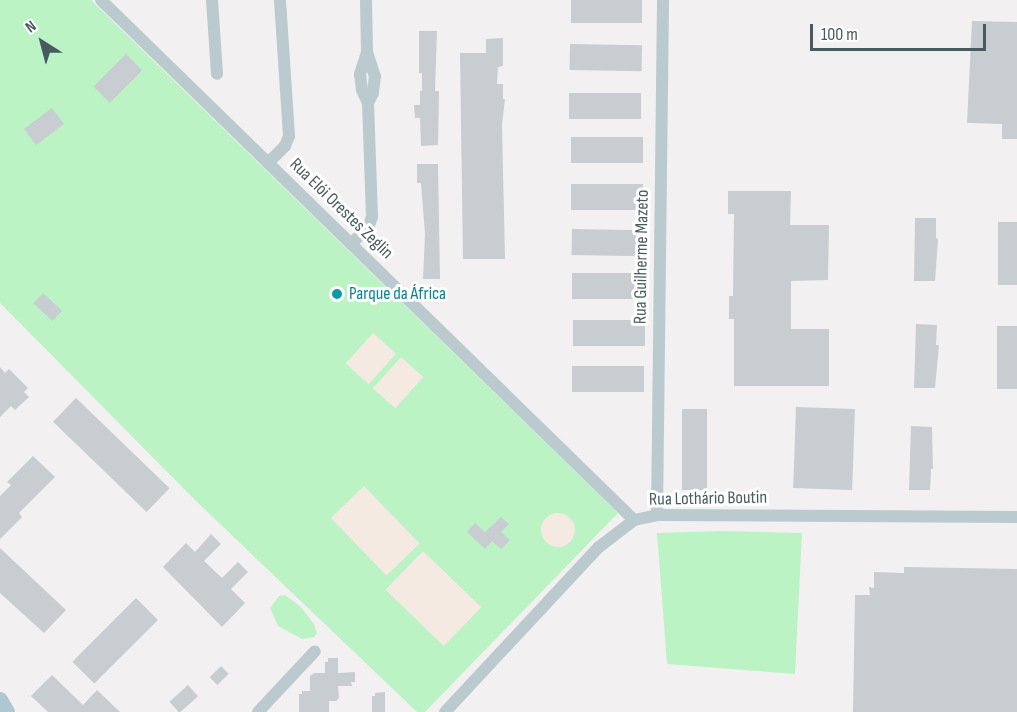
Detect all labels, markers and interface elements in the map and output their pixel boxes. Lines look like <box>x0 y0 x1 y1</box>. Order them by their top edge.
north arrow <box>12 12 72 72</box>
scale bar <box>813 12 988 50</box>
text: N <box>22 17 40 37</box>
text: 100 m <box>821 24 858 45</box>
street label: Rua Elói Orestes Zeglin <box>285 154 397 264</box>
street label: Rua Guilherme Mazeto <box>630 190 654 324</box>
place label: Parque da África <box>349 283 446 305</box>
marker: Parque da África <box>330 287 344 301</box>
street label: Rua Lothário Boutin <box>649 487 767 511</box>

